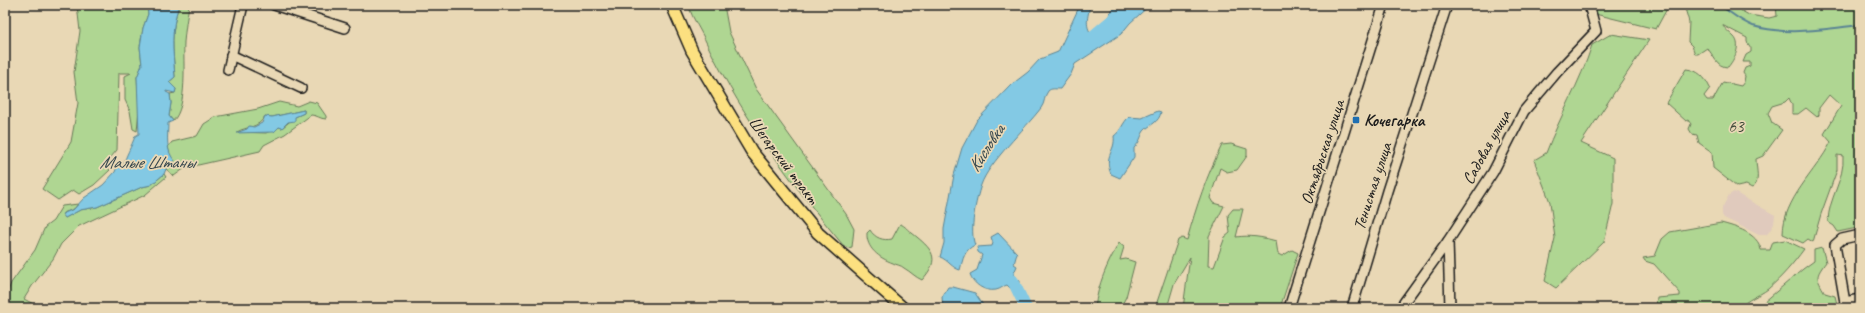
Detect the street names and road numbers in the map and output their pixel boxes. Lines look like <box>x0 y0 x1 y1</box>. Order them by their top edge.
street label: Октябрьская улица <box>1296 95 1350 207</box>
street label: Садовая улица <box>1457 105 1516 188</box>
street label: Шегарский тракт <box>744 112 824 209</box>
street label: Тенистая улица <box>1349 138 1397 232</box>

